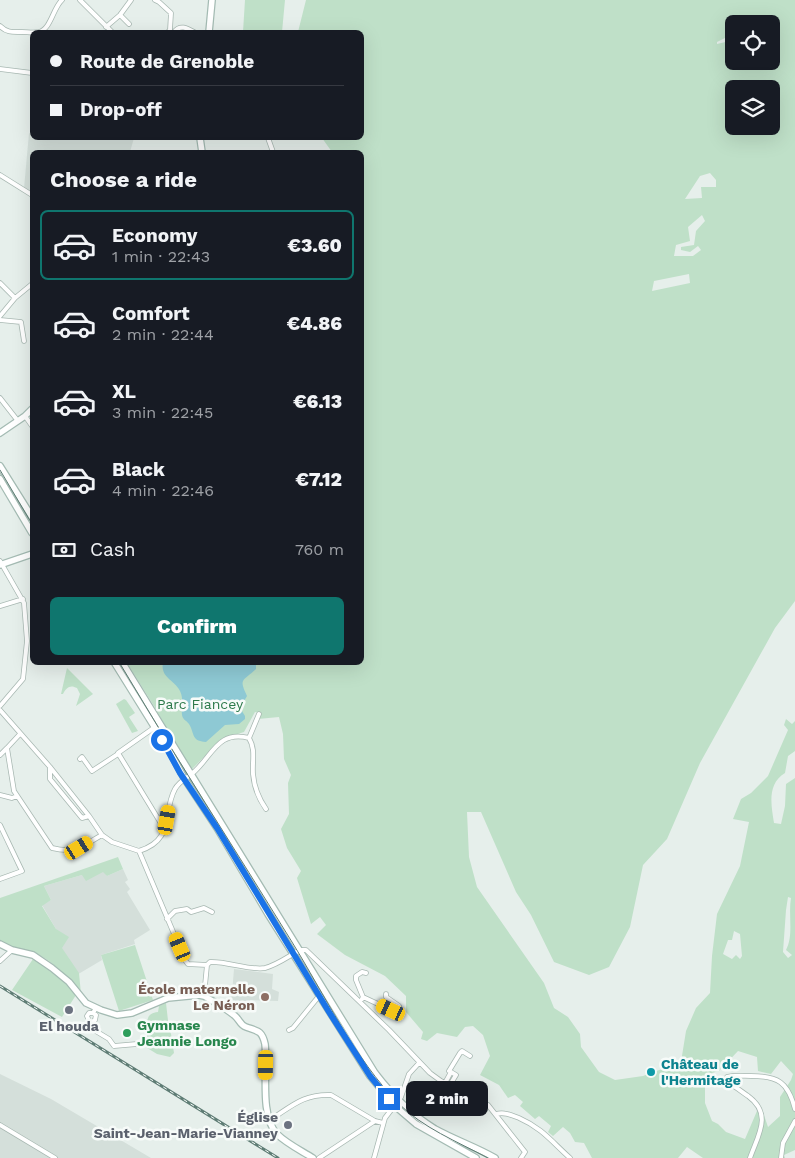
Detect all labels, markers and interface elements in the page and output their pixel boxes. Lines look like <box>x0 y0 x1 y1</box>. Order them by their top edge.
map controls <box>725 15 780 135</box>
button: locate <box>725 15 780 70</box>
text: Route de Grenoble <box>80 50 254 73</box>
button: layers <box>725 80 780 135</box>
text: Drop-off <box>80 98 162 121</box>
text: Choose a ride <box>50 167 197 192</box>
icon: car <box>52 223 97 268</box>
text: Economy <box>112 224 197 247</box>
text: €3.60 <box>288 234 342 257</box>
text: 1 min · 22:43 <box>112 247 210 266</box>
icon: car <box>52 301 97 346</box>
text: Comfort <box>112 302 190 325</box>
text: €4.86 <box>287 312 342 335</box>
text: 2 min · 22:44 <box>112 325 214 344</box>
icon: car <box>52 379 97 424</box>
text: XL <box>112 380 136 403</box>
text: €6.13 <box>293 390 342 413</box>
text: 3 min · 22:45 <box>112 403 213 422</box>
icon: car <box>52 457 97 502</box>
text: Black <box>112 458 165 481</box>
text: €7.12 <box>295 468 342 491</box>
text: 4 min · 22:46 <box>112 481 214 500</box>
icon: cash <box>50 536 78 564</box>
text: Cash <box>90 538 136 561</box>
text: 760 m <box>295 540 344 559</box>
button: Confirm <box>50 597 344 655</box>
park label: Parc Fiancey <box>157 696 244 712</box>
route start <box>151 729 173 751</box>
car <box>157 804 176 836</box>
car <box>62 834 95 862</box>
car <box>167 930 192 964</box>
place label: École maternelle Le Néron <box>138 981 255 1013</box>
marker: École maternelle Le Néron <box>259 991 271 1003</box>
car <box>374 997 407 1023</box>
marker: El houda <box>63 1004 75 1016</box>
place label: Gymnase Jeannie Longo <box>137 1017 237 1049</box>
place label: El houda <box>39 1018 100 1034</box>
marker: Gymnase Jeannie Longo <box>121 1027 133 1039</box>
car <box>258 1050 273 1080</box>
place label: Château de l'Hermitage <box>661 1056 741 1088</box>
marker: Château de l'Hermitage <box>645 1066 657 1078</box>
callout: 2 min <box>406 1082 489 1116</box>
route end <box>378 1088 400 1110</box>
text: 2 min <box>425 1089 469 1108</box>
place label: Église Saint-Jean-Marie-Vianney <box>94 1109 278 1141</box>
marker: Église Saint-Jean-Marie-Vianney <box>282 1119 294 1131</box>

